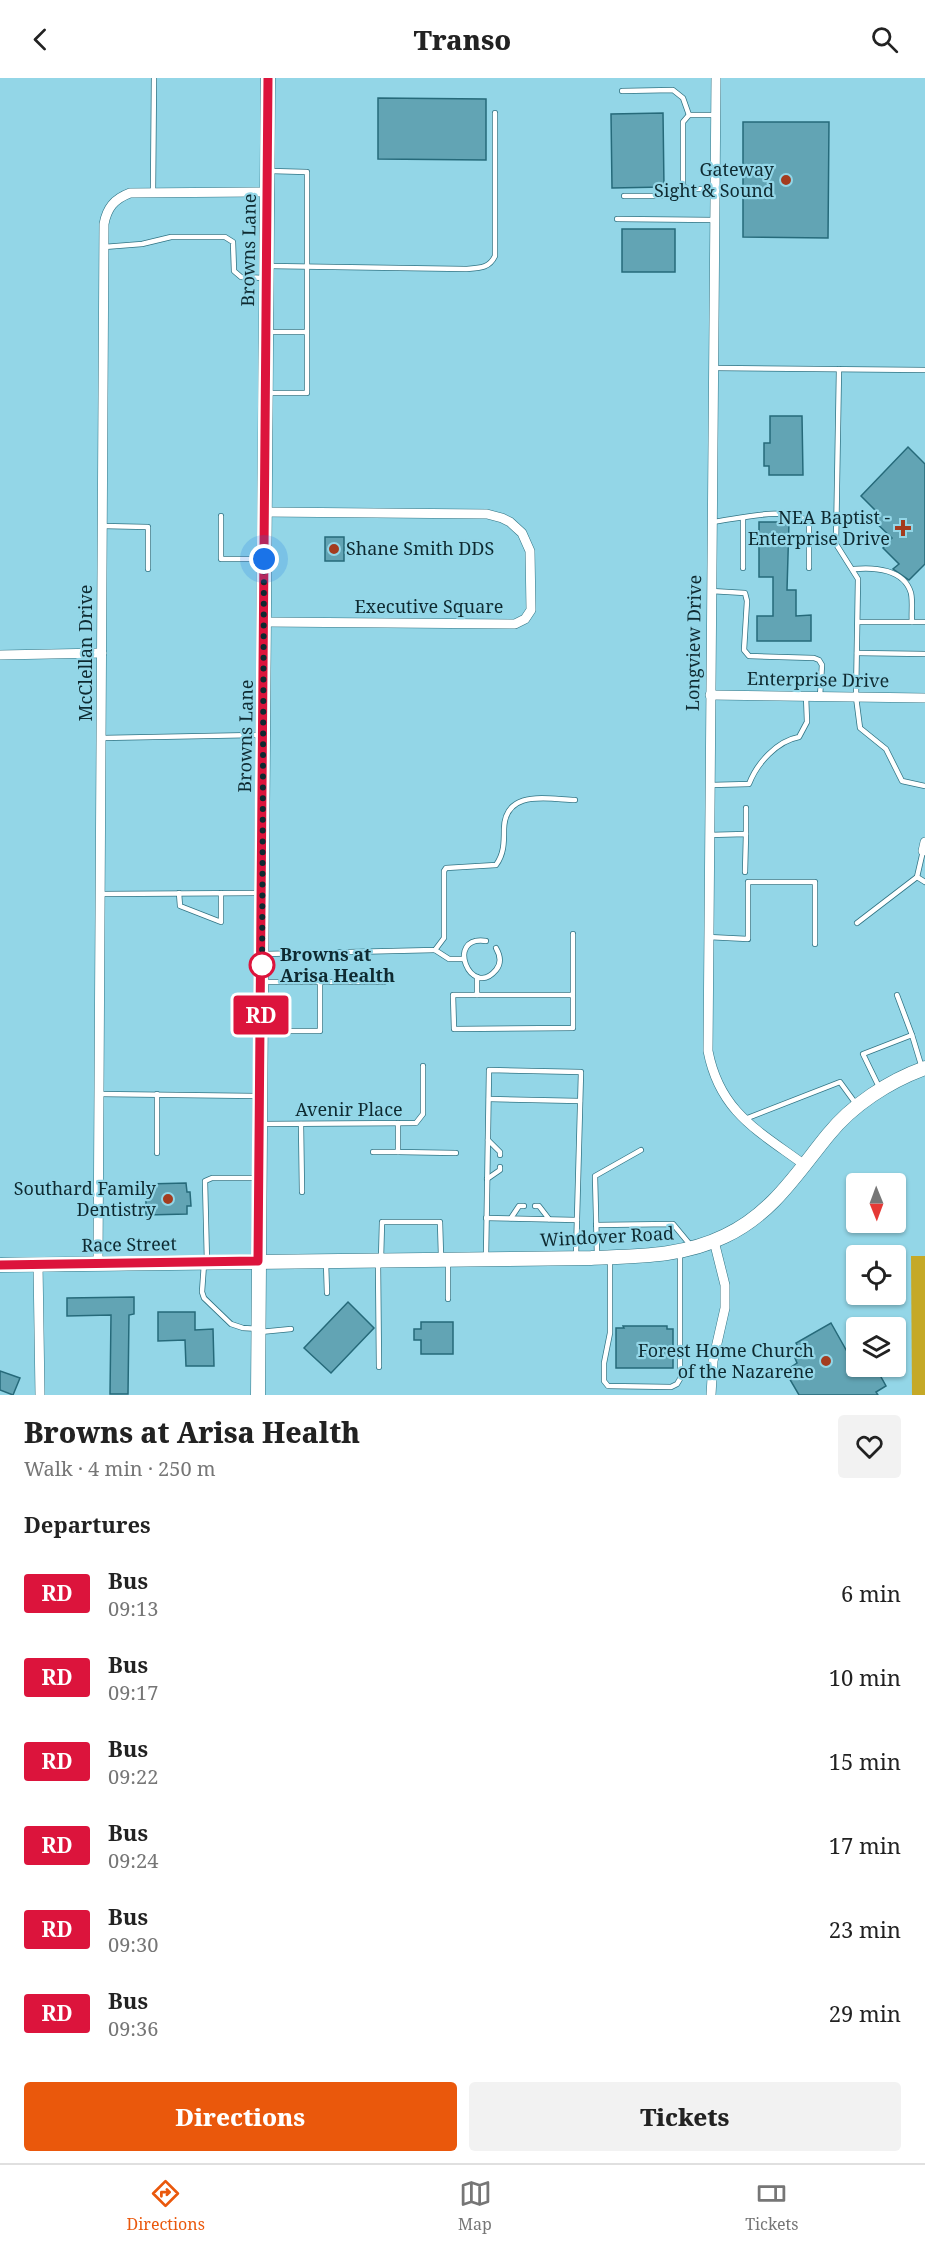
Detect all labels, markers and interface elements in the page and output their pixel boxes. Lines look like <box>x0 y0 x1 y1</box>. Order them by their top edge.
text: Transo <box>414 21 511 58</box>
icon: back <box>24 23 57 56</box>
icon: search <box>868 23 901 56</box>
place label: Gateway Sight & Sound <box>654 157 775 202</box>
marker: Gateway Sight & Sound <box>779 173 793 187</box>
street label: Browns Lane <box>235 193 261 307</box>
place label: NEA Baptist - Enterprise Drive <box>748 505 890 550</box>
marker: NEA Baptist - Enterprise Drive <box>894 519 912 537</box>
place label: Shane Smith DDS <box>346 536 494 560</box>
marker: Shane Smith DDS <box>327 542 341 556</box>
your location <box>249 544 279 574</box>
street label: Longview Drive <box>680 575 706 711</box>
street label: McClellan Drive <box>73 585 97 721</box>
street label: Executive Square <box>355 594 503 618</box>
street label: Enterprise Drive <box>747 666 889 692</box>
street label: Browns Lane <box>232 679 258 793</box>
place label: Browns at Arisa Health <box>280 942 395 987</box>
marker: Browns at Arisa Health <box>249 952 275 978</box>
line badge: RD <box>234 996 288 1034</box>
text: RD <box>245 1001 277 1029</box>
street label: Avenir Place <box>295 1097 403 1121</box>
north arrow <box>846 1173 906 1233</box>
map controls <box>846 1173 906 1377</box>
place label: Southard Family Dentistry <box>14 1176 157 1221</box>
marker: Southard Family Dentistry <box>161 1192 175 1206</box>
street label: Windover Road <box>539 1221 675 1251</box>
street label: Race Street <box>81 1231 177 1257</box>
button: locate <box>846 1245 906 1305</box>
button: layers <box>846 1317 906 1377</box>
place label: Forest Home Church of the Nazarene <box>638 1338 814 1383</box>
marker: Forest Home Church of the Nazarene <box>819 1354 833 1368</box>
text: Browns at Arisa Health <box>24 1413 360 1451</box>
button: heart <box>838 1415 901 1478</box>
text: Walk · 4 min · 250 m <box>24 1455 216 1482</box>
text: Departures <box>24 1509 151 1539</box>
text: Bus <box>108 1565 148 1595</box>
text: 6 min <box>841 1578 901 1608</box>
text: RD <box>41 1579 73 1607</box>
text: 09:13 <box>108 1595 158 1622</box>
text: Bus <box>108 1649 148 1679</box>
text: 10 min <box>829 1662 901 1692</box>
text: RD <box>41 1663 73 1691</box>
text: 09:17 <box>108 1679 158 1706</box>
text: Bus <box>108 1733 148 1763</box>
text: 15 min <box>829 1746 901 1776</box>
text: RD <box>41 1747 73 1775</box>
text: 09:22 <box>108 1763 158 1790</box>
text: Bus <box>108 1817 148 1847</box>
text: 17 min <box>829 1830 901 1860</box>
text: RD <box>41 1831 73 1859</box>
text: 09:24 <box>108 1847 158 1874</box>
text: Bus <box>108 1901 148 1931</box>
text: 23 min <box>829 1914 901 1944</box>
text: RD <box>41 1915 73 1943</box>
text: 09:30 <box>108 1931 158 1958</box>
text: Bus <box>108 1985 148 2015</box>
text: 29 min <box>829 1998 901 2028</box>
text: RD <box>41 1999 73 2027</box>
text: 09:36 <box>108 2015 158 2042</box>
button: Directions <box>24 2082 457 2151</box>
button: Tickets <box>469 2082 901 2151</box>
tab: Directions <box>127 2177 205 2235</box>
tab: Map <box>458 2177 492 2235</box>
tab: Tickets <box>745 2177 798 2235</box>

